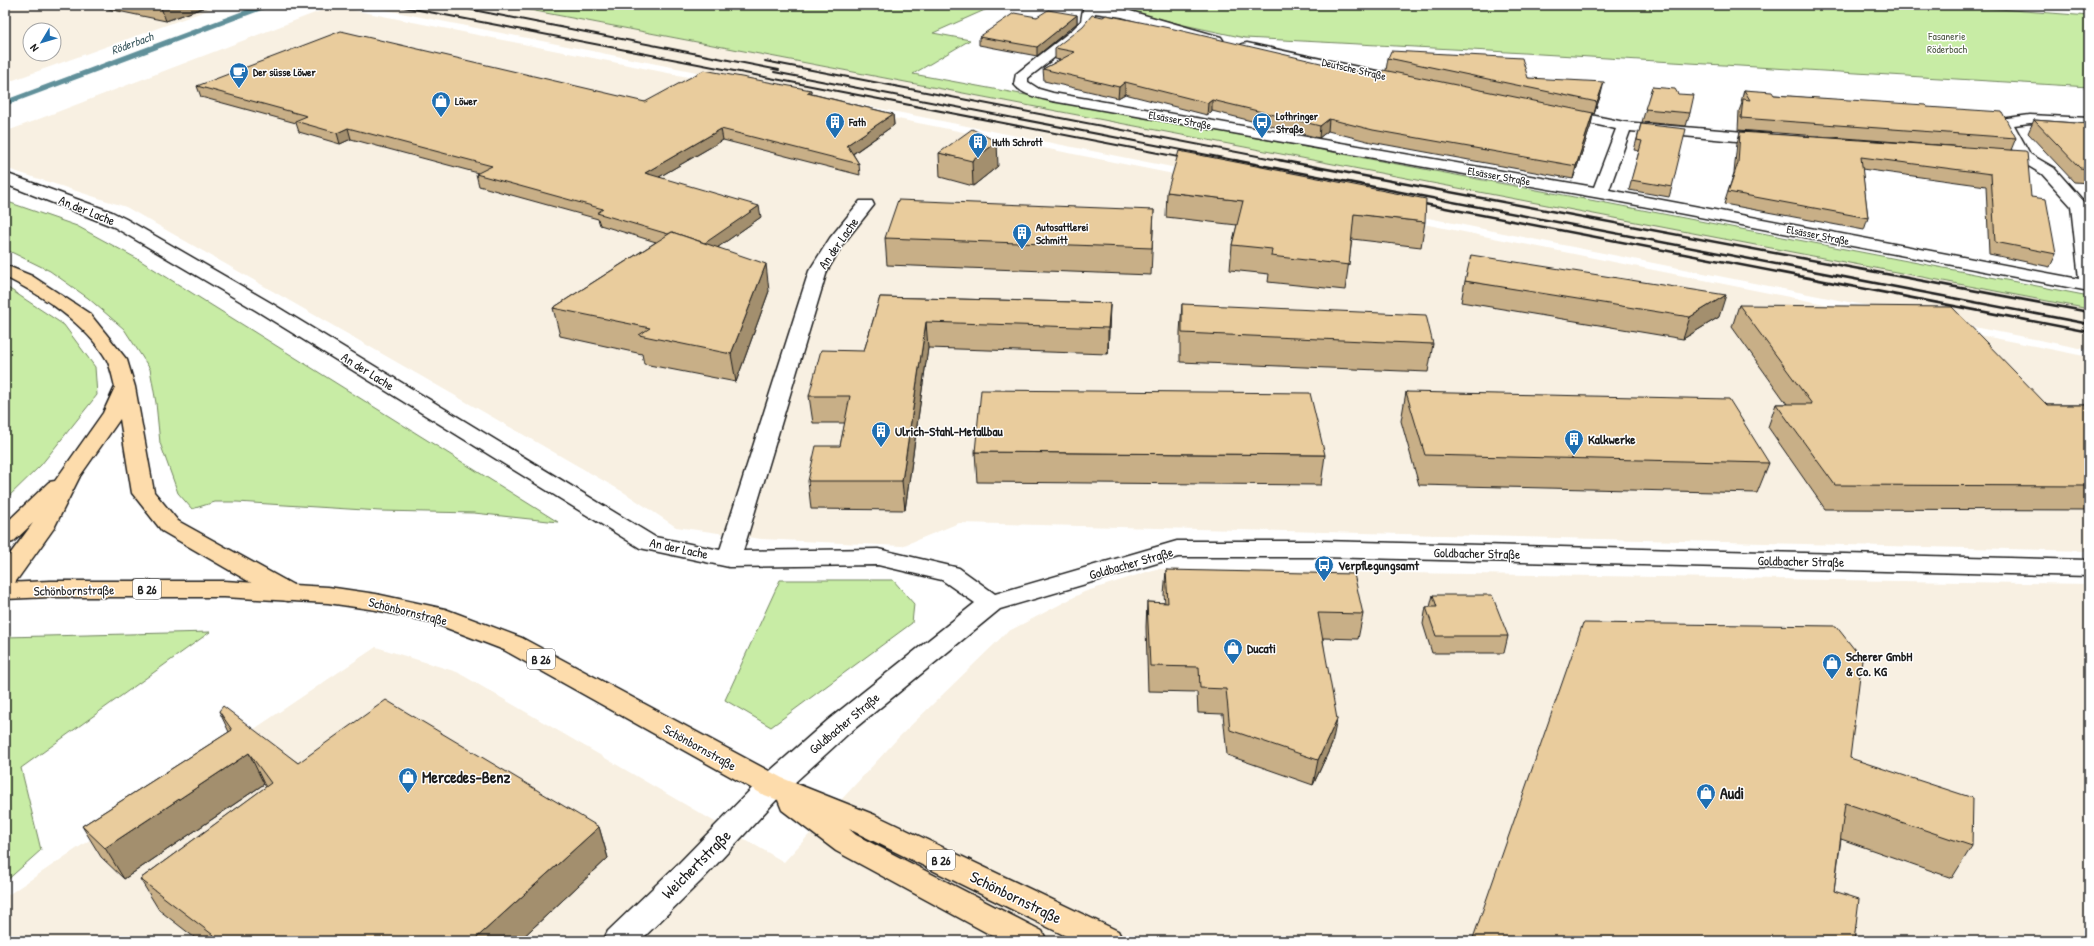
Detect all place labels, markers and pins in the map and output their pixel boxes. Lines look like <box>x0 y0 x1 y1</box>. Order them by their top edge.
cafe icon: Der süsse Löwer <box>228 61 250 89</box>
place label: Der süsse Löwer <box>253 65 316 79</box>
shop icon: Löwer <box>430 90 452 118</box>
place label: Löwer <box>455 94 478 108</box>
place label: Lothringer Straße <box>1276 109 1319 137</box>
building icon: Fath <box>824 111 846 139</box>
bus stop icon: Lothringer Straße <box>1251 111 1273 139</box>
place label: Fath <box>848 115 866 129</box>
building icon: Huth Schrott <box>967 131 989 159</box>
place label: Huth Schrott <box>992 135 1044 149</box>
place label: Autosattlerei Schmitt <box>1036 220 1088 247</box>
building icon: Autosattlerei Schmitt <box>1011 222 1033 250</box>
building icon: Ulrich-Stahl-Metallbau <box>870 420 892 448</box>
place label: Ulrich-Stahl-Metallbau <box>895 422 1004 440</box>
building icon: Kalkwerke <box>1563 428 1585 456</box>
place label: Kalkwerke <box>1588 430 1636 448</box>
bus stop icon: Verpflegungsamt <box>1313 554 1335 582</box>
place label: Verpflegungsamt <box>1338 556 1419 575</box>
shop icon: Ducati <box>1222 637 1244 665</box>
place label: Ducati <box>1247 639 1276 657</box>
place label: Scherer GmbH & Co. KG <box>1846 647 1912 680</box>
shop icon: Scherer GmbH & Co. KG <box>1821 652 1843 680</box>
shop icon: Mercedes-Benz <box>397 766 419 794</box>
place label: Mercedes-Benz <box>422 766 511 788</box>
shop icon: Audi <box>1695 782 1717 810</box>
place label: Audi <box>1720 782 1744 804</box>

